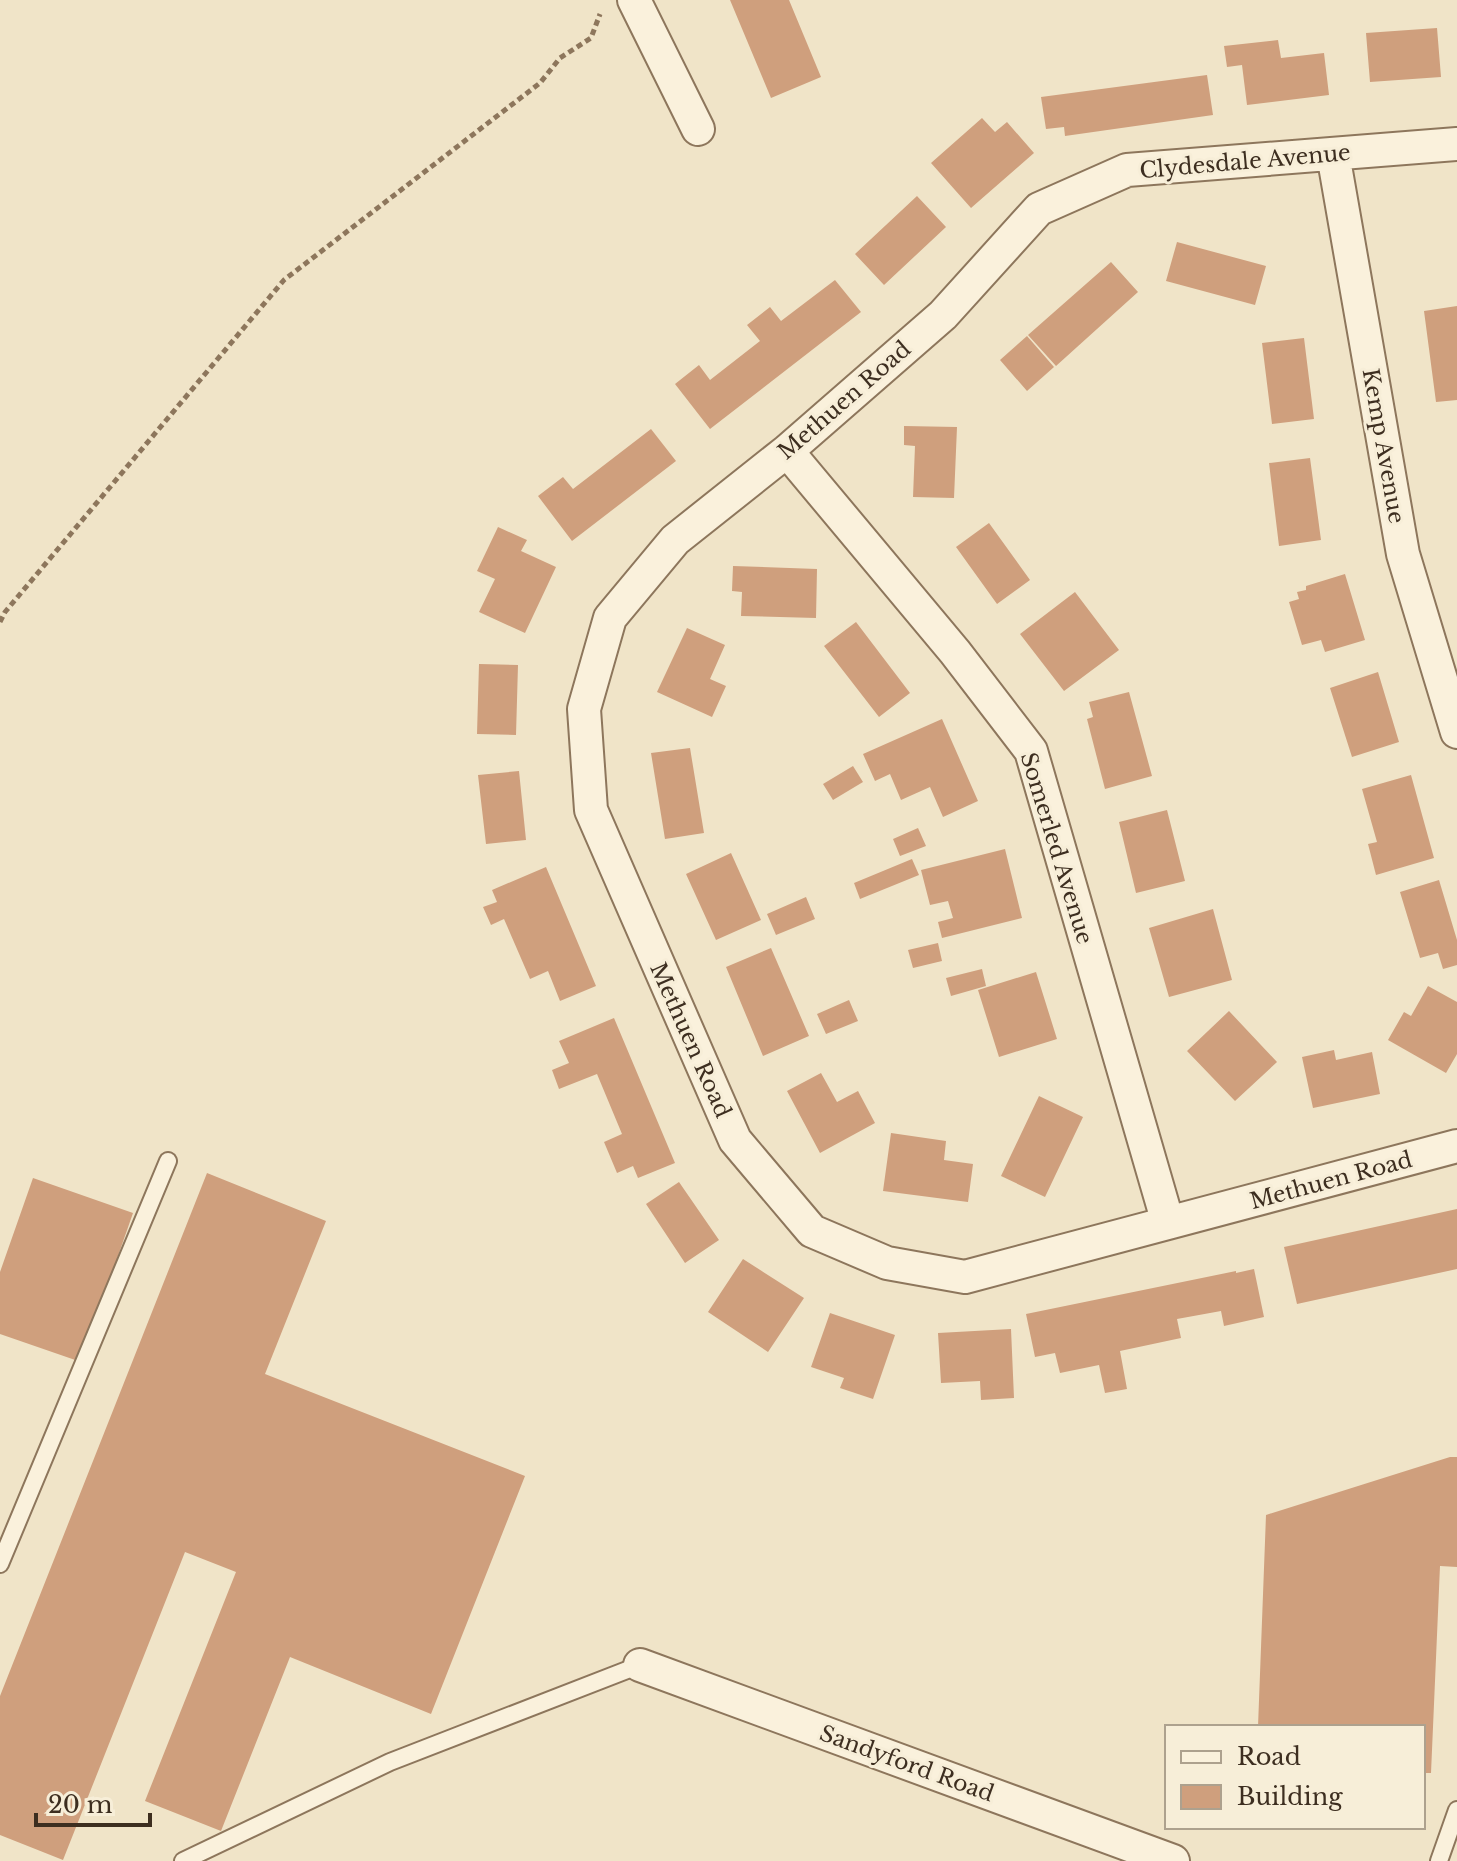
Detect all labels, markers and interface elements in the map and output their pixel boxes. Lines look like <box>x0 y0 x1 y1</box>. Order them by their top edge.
street label: Clydesdale Avenue <box>1138 139 1352 184</box>
street label: Methuen Road <box>773 335 916 465</box>
street label: Kemp Avenue <box>1357 366 1410 526</box>
street label: Somerled Avenue <box>1015 749 1099 947</box>
street label: Methuen Road <box>644 958 737 1122</box>
street label: Methuen Road <box>1247 1146 1415 1215</box>
street label: Sandyford Road <box>816 1719 998 1808</box>
legend <box>1165 1725 1425 1829</box>
text: Road <box>1237 1742 1301 1771</box>
scale bar <box>36 1777 150 1827</box>
text: Building <box>1237 1782 1343 1811</box>
text: 20 m <box>48 1790 113 1819</box>

